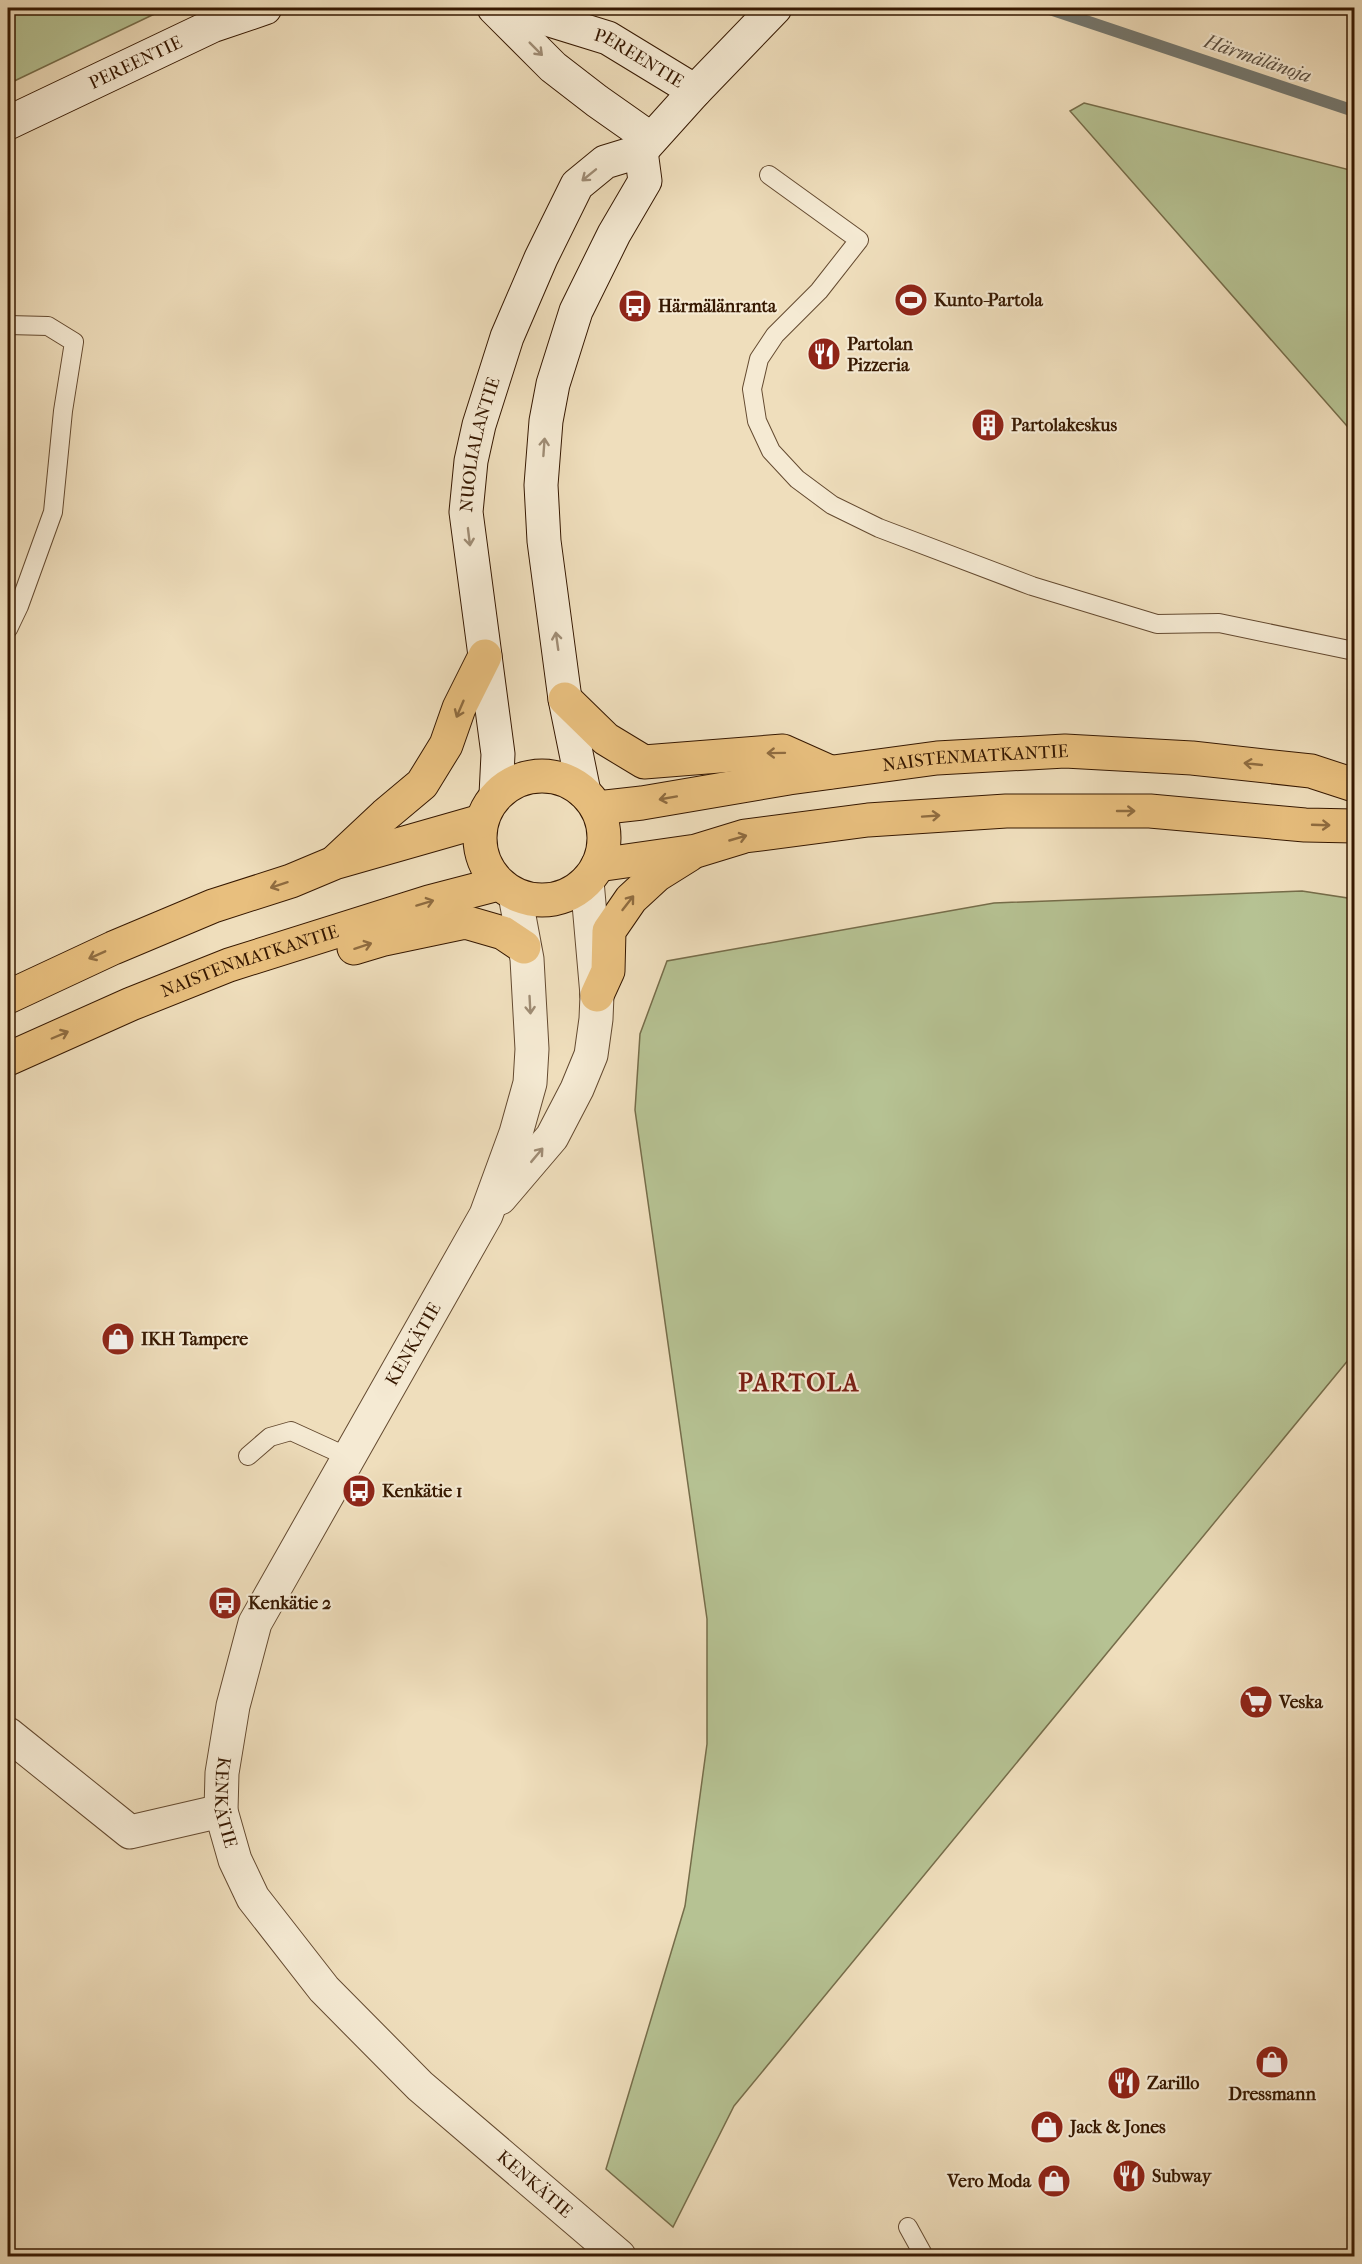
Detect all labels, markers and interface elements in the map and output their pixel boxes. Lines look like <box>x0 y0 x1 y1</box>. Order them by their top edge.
street label: PEREENTIE <box>592 24 687 93</box>
water label: Härmälänoja <box>1200 29 1314 88</box>
street label: PEREENTIE <box>86 32 186 94</box>
one-way arrow <box>528 42 543 56</box>
one-way arrow <box>581 169 597 182</box>
sports icon: Kunto-Partola <box>893 282 929 318</box>
bus stop icon: Härmälänranta <box>617 288 653 324</box>
place label: Kunto-Partola <box>934 290 1044 311</box>
place label: Härmälänranta <box>658 296 777 317</box>
place label: Partolan Pizzeria <box>847 334 913 376</box>
restaurant icon: Partolan Pizzeria <box>806 336 842 372</box>
street label: NUOLIALANTIE <box>456 375 505 513</box>
building icon: Partolakeskus <box>970 407 1006 443</box>
place label: Partolakeskus <box>1011 415 1117 436</box>
one-way arrow <box>539 437 550 457</box>
one-way arrow <box>464 526 475 546</box>
one-way arrow <box>552 631 563 651</box>
one-way arrow <box>454 699 465 717</box>
street label: NAISTENMATKANTIE <box>881 741 1069 776</box>
one-way arrow <box>766 747 786 758</box>
one-way arrow <box>1244 758 1263 769</box>
one-way arrow <box>659 793 679 804</box>
one-way arrow <box>1116 805 1136 817</box>
one-way arrow <box>921 810 941 821</box>
one-way arrow <box>1310 820 1330 831</box>
one-way arrow <box>728 832 747 844</box>
one-way arrow <box>270 880 289 891</box>
one-way arrow <box>622 896 635 912</box>
one-way arrow <box>415 897 434 908</box>
street label: NAISTENMATKANTIE <box>158 921 341 1002</box>
one-way arrow <box>353 939 372 950</box>
one-way arrow <box>89 949 107 961</box>
one-way arrow <box>524 995 535 1015</box>
one-way arrow <box>51 1029 69 1040</box>
one-way arrow <box>530 1148 544 1163</box>
street label: KENKÄTIE <box>380 1299 446 1389</box>
shop icon: IKH Tampere <box>100 1321 136 1357</box>
place label: IKH Tampere <box>141 1329 248 1350</box>
district label: PARTOLA <box>738 1369 860 1397</box>
bus stop icon: Kenkätie 1 <box>341 1473 377 1509</box>
place label: Kenkätie 1 <box>382 1481 462 1502</box>
bus stop icon: Kenkätie 2 <box>207 1585 243 1621</box>
place label: Kenkätie 2 <box>248 1593 331 1614</box>
supermarket icon: Veska <box>1238 1684 1274 1720</box>
place label: Veska <box>1278 1692 1323 1713</box>
street label: KENKÄTIE <box>209 1755 241 1851</box>
shop icon: Dressmann <box>1254 2044 1290 2080</box>
restaurant icon: Zarillo <box>1106 2065 1142 2101</box>
place label: Zarillo <box>1147 2073 1199 2094</box>
place label: Dressmann <box>1228 2084 1316 2105</box>
shop icon: Jack & Jones <box>1029 2109 1065 2145</box>
place label: Jack & Jones <box>1068 2117 1166 2138</box>
street label: KENKÄTIE <box>493 2146 576 2222</box>
restaurant icon: Subway <box>1111 2158 1147 2194</box>
shop icon: Vero Moda <box>1036 2163 1072 2199</box>
place label: Subway <box>1152 2166 1213 2187</box>
place label: Vero Moda <box>946 2171 1032 2192</box>

